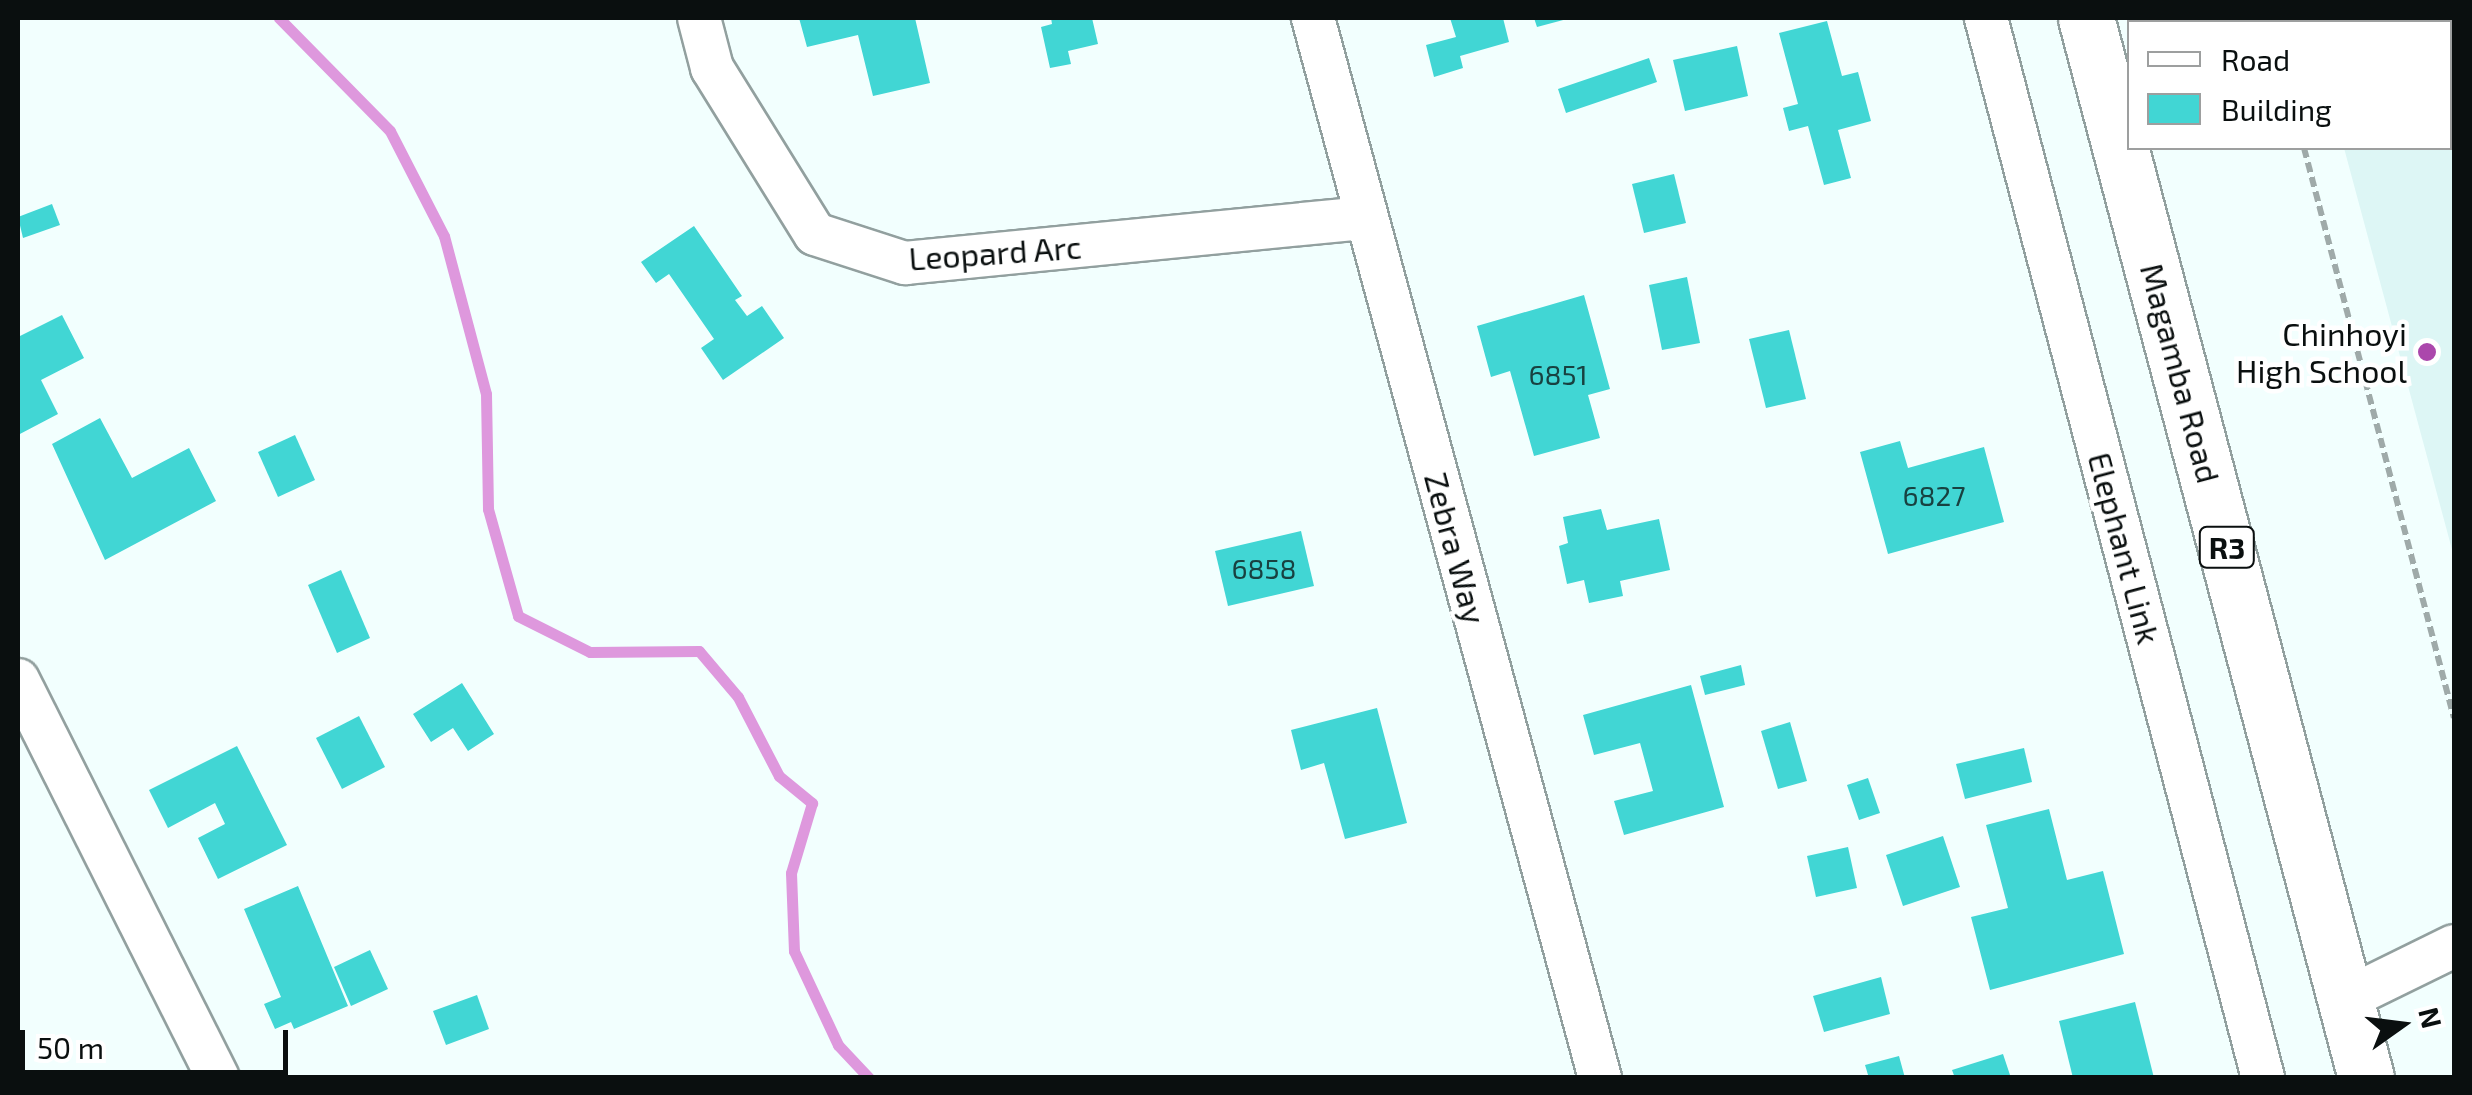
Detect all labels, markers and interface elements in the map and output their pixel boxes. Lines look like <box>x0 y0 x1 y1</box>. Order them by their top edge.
legend <box>2127 20 2452 150</box>
text: Road <box>2221 41 2290 77</box>
text: Building <box>2221 91 2332 127</box>
street label: Leopard Arc <box>907 227 1083 277</box>
street label: Magamba Road <box>2133 259 2229 487</box>
place label: Chinhoyi High School <box>2236 315 2407 390</box>
marker: Chinhoyi High School <box>2416 341 2438 363</box>
house number: 6851 <box>1528 357 1588 391</box>
street label: Elephant Link <box>2081 448 2169 648</box>
street label: Zebra Way <box>1417 468 1495 628</box>
house number: 6827 <box>1902 478 1966 512</box>
road number: R3 <box>2197 522 2257 572</box>
house number: 6858 <box>1231 551 1297 585</box>
north arrow <box>2352 975 2452 1075</box>
text: N <box>2412 1004 2450 1032</box>
scale bar <box>25 1010 292 1072</box>
text: 50 m <box>37 1029 104 1065</box>

